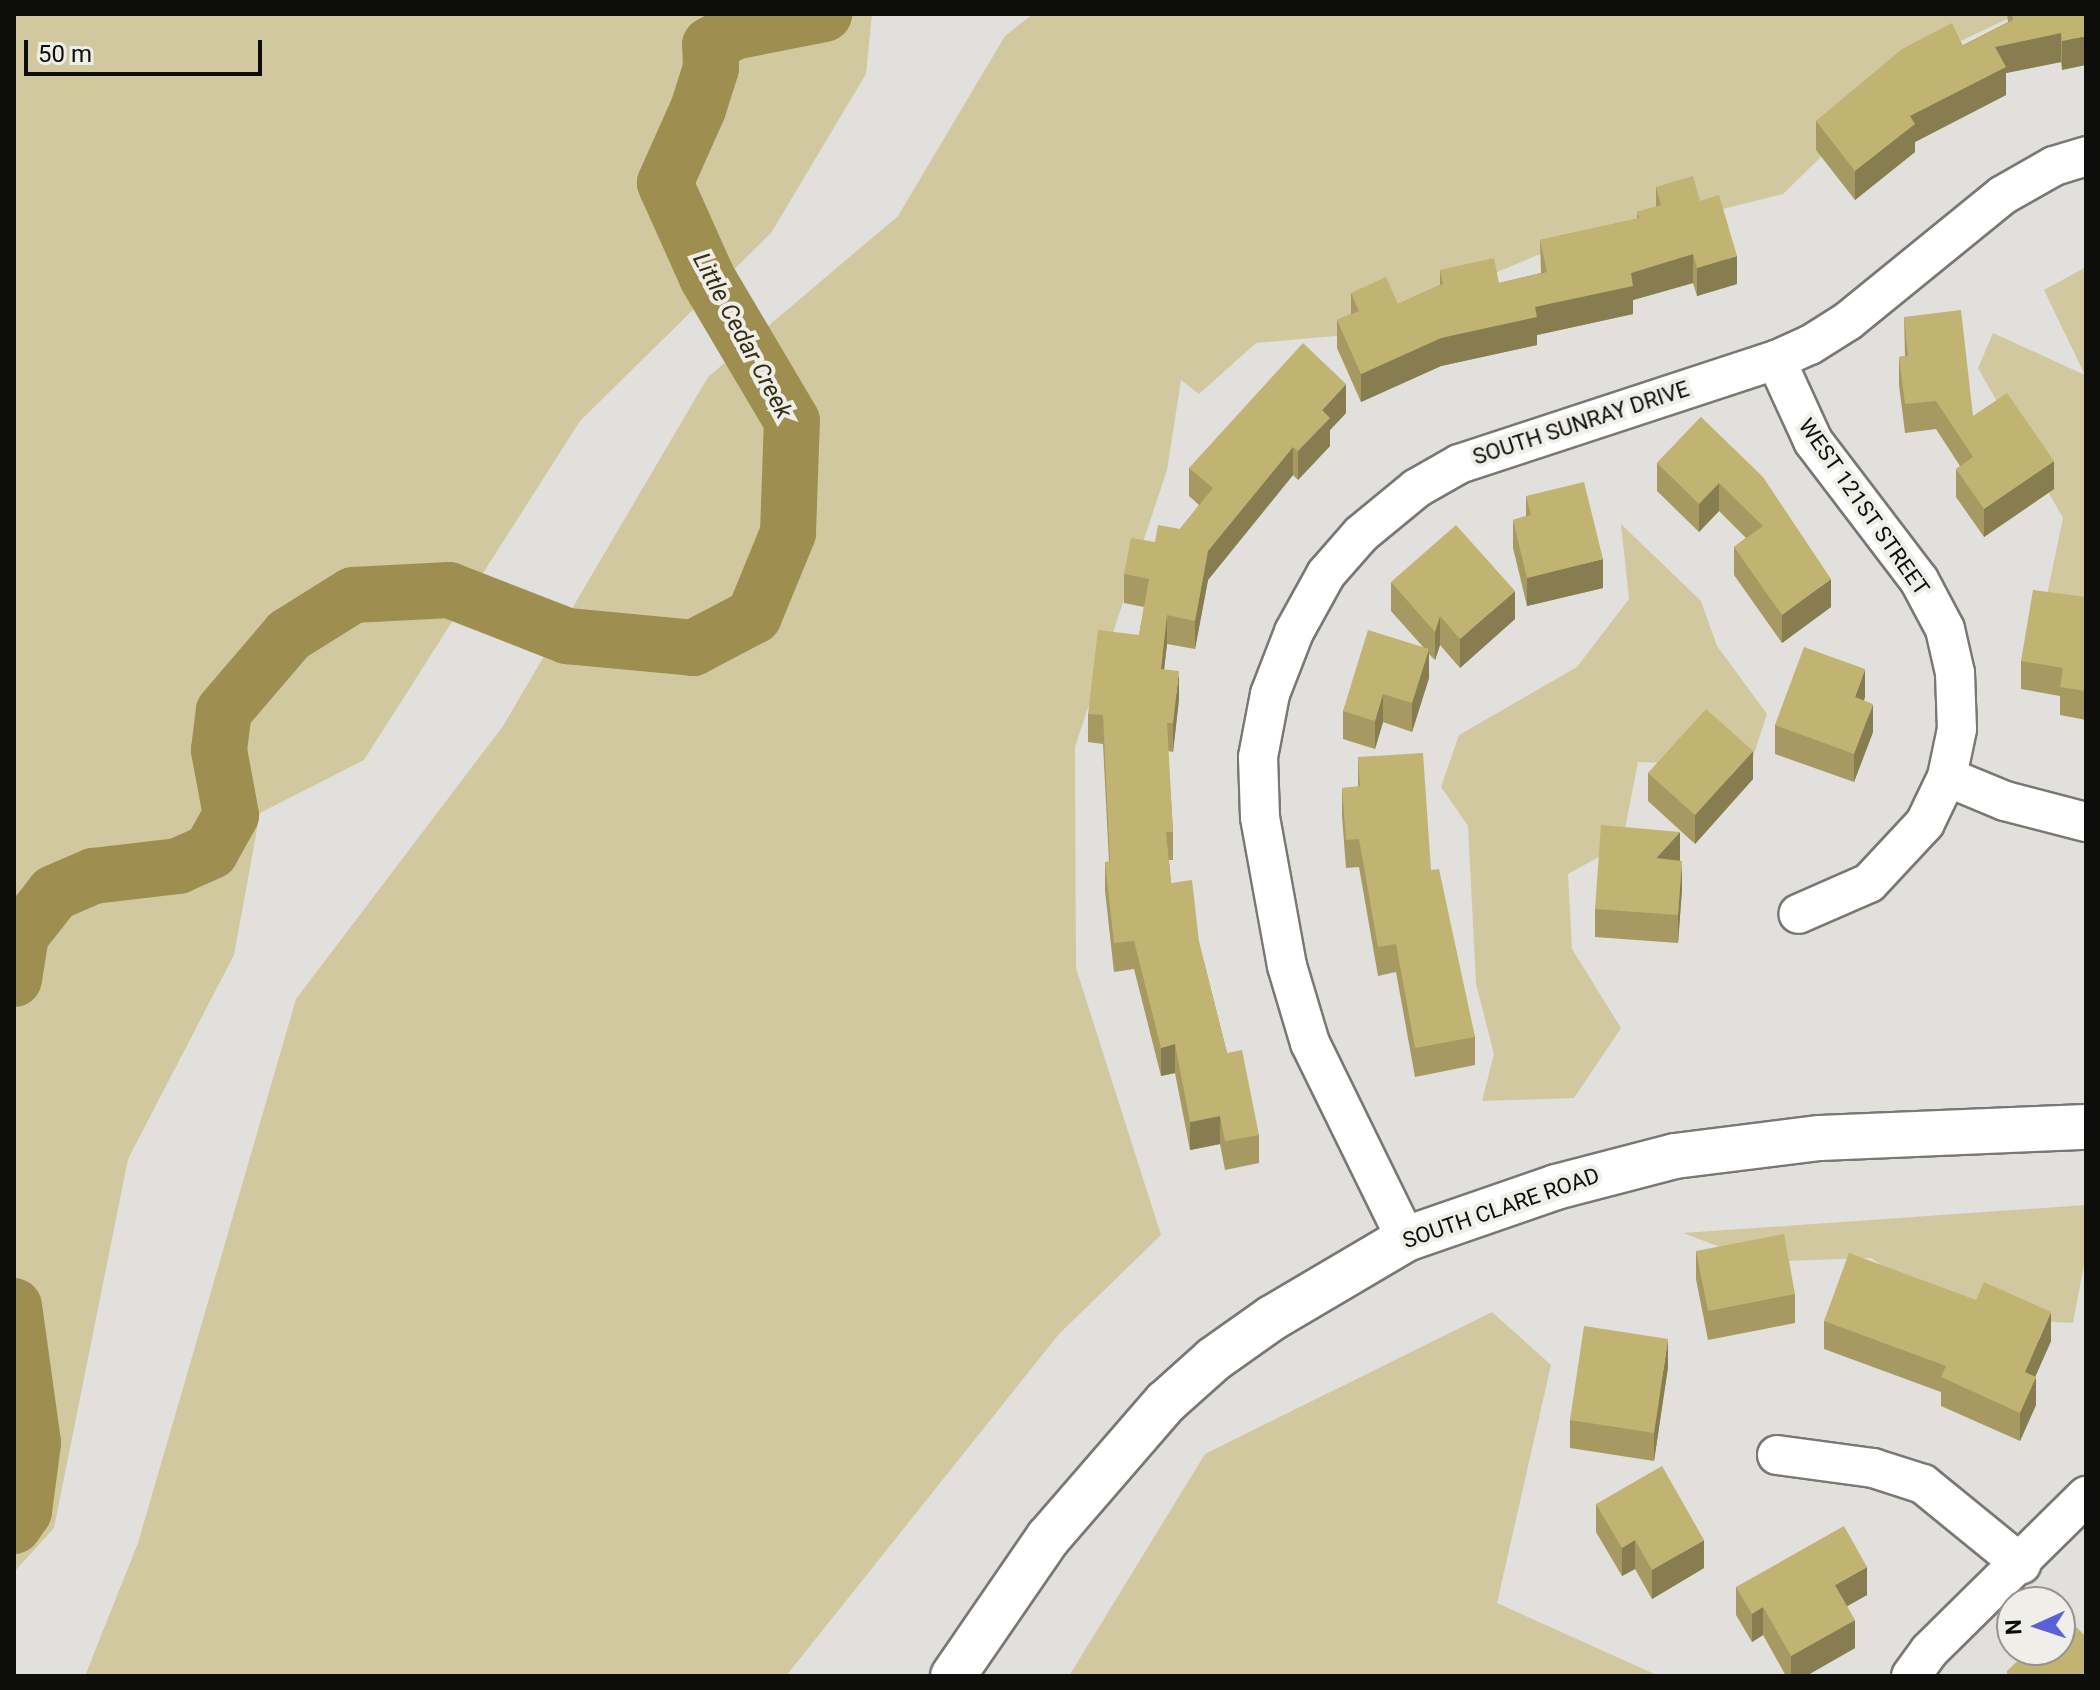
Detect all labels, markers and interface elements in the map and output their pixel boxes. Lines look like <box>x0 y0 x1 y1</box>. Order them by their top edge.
scale bar <box>28 24 266 74</box>
text: 50 m <box>38 40 92 68</box>
water label: Little Cedar Creek <box>686 248 798 424</box>
street label: SOUTH SUNRAY DRIVE <box>1470 376 1692 470</box>
street label: WEST 121ST STREET <box>1793 413 1935 601</box>
street label: SOUTH CLARE ROAD <box>1399 1162 1603 1254</box>
north arrow <box>1996 1586 2076 1666</box>
text: N <box>2001 1619 2026 1636</box>

